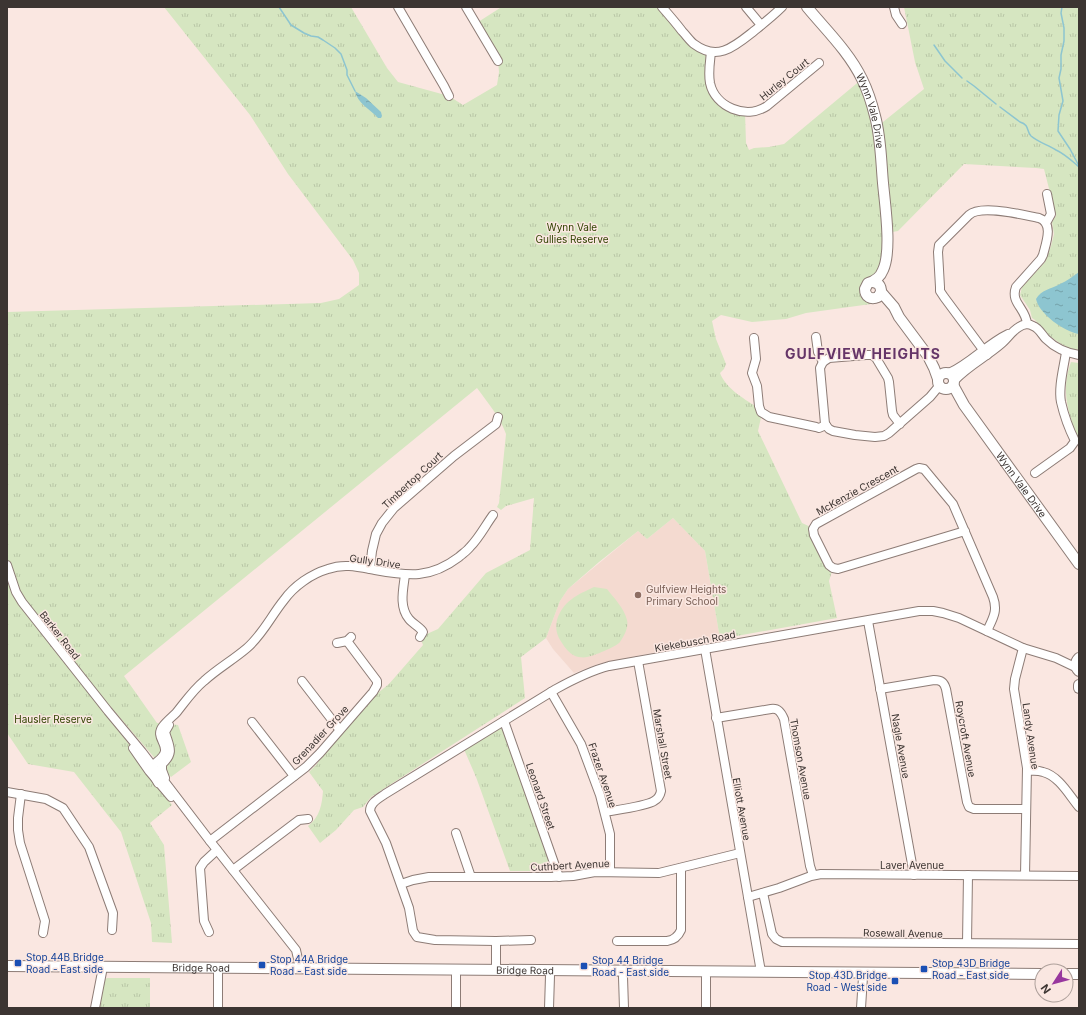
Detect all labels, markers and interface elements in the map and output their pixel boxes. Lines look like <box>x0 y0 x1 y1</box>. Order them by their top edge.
street label: Hurley Court <box>757 55 812 103</box>
street label: Wynn Vale Drive <box>854 71 886 149</box>
park label: Wynn Vale Gullies Reserve <box>536 221 609 245</box>
district label: GULFVIEW HEIGHTS <box>785 345 941 362</box>
street label: Timbertop Court <box>379 449 445 511</box>
street label: Wynn Vale Drive <box>994 449 1049 520</box>
street label: McKenzie Crescent <box>814 462 901 518</box>
street label: Gully Drive <box>349 551 402 571</box>
place label: Gulfview Heights Primary School <box>646 583 726 607</box>
marker: Gulfview Heights Primary School <box>633 590 643 600</box>
street label: Barker Road <box>37 609 83 661</box>
street label: Kiekebusch Road <box>654 628 736 654</box>
street label: Roycroft Avenue <box>953 700 979 778</box>
street label: Grenadier Grove <box>289 702 351 767</box>
street label: Landy Avenue <box>1020 702 1042 770</box>
street label: Marshall Street <box>651 708 675 781</box>
park label: Hausler Reserve <box>14 713 92 725</box>
street label: Nagle Avenue <box>889 713 913 779</box>
street label: Thomson Avenue <box>788 717 814 801</box>
street label: Frazer Avenue <box>586 741 620 809</box>
street label: Leonard Street <box>524 761 558 832</box>
street label: Elliott Avenue <box>731 777 753 841</box>
street label: Cuthbert Avenue <box>530 857 610 873</box>
street label: Laver Avenue <box>880 859 944 871</box>
street label: Rosewall Avenue <box>863 926 943 940</box>
place label: Stop 44B Bridge Road - East side <box>26 951 104 975</box>
place label: Stop 44A Bridge Road - East side <box>270 953 348 977</box>
place label: Stop 44 Bridge Road - East side <box>592 954 669 978</box>
place label: Stop 43D Bridge Road - East side <box>932 957 1010 981</box>
marker: Stop 44B Bridge Road - East side <box>13 958 23 968</box>
marker: Stop 44A Bridge Road - East side <box>257 960 267 970</box>
street label: Bridge Road <box>172 961 230 974</box>
marker: Stop 44 Bridge Road - East side <box>579 961 589 971</box>
north arrow <box>1034 963 1074 1003</box>
street label: Bridge Road <box>496 964 554 976</box>
marker: Stop 43D Bridge Road - East side <box>919 964 929 974</box>
place label: Stop 43D Bridge Road - West side <box>806 969 887 993</box>
marker: Stop 43D Bridge Road - West side <box>890 976 900 986</box>
text: N <box>1038 981 1054 996</box>

